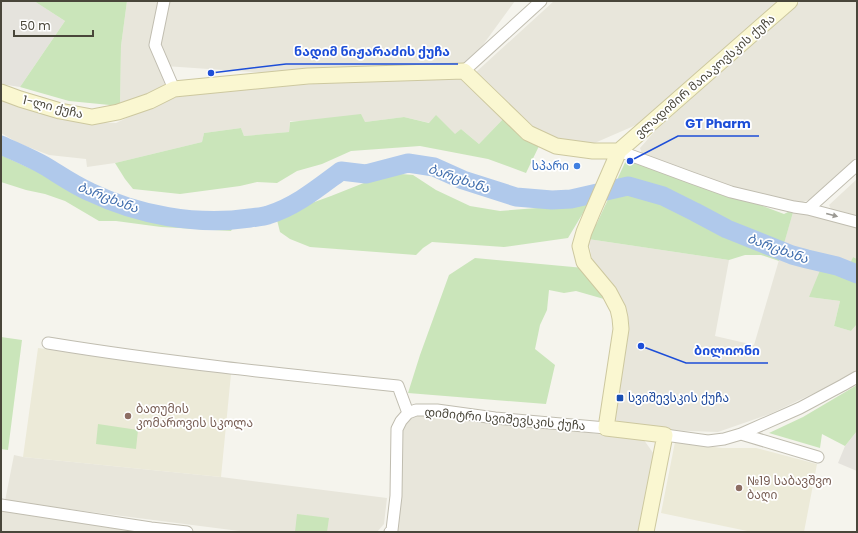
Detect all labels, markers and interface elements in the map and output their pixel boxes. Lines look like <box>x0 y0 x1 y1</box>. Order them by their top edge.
street label: ვლადიმირ მაიაკოვსკის ქუჩა <box>631 10 778 141</box>
scale bar <box>14 12 93 38</box>
text: 50 m <box>20 17 51 34</box>
callout: ნადიმ ნიჟარაძის ქუჩა <box>286 39 458 64</box>
text: ნადიმ ნიჟარაძის ქუჩა <box>294 42 450 61</box>
street label: 1-ლი ქუჩა <box>21 91 85 122</box>
callout: GT Pharm <box>678 111 759 136</box>
text: GT Pharm <box>685 114 751 133</box>
place label: სპარი <box>532 157 569 174</box>
water label: ბარცხანა <box>426 159 493 198</box>
marker: სპარი <box>572 161 582 171</box>
water label: ბარცხანა <box>75 177 142 218</box>
one-way arrow <box>827 212 839 218</box>
water label: ბარცხანა <box>745 229 812 269</box>
callout: ბილიონი <box>686 338 768 363</box>
text: ბილიონი <box>694 341 760 360</box>
place label: სვიშევსკის ქუჩა <box>628 389 729 406</box>
marker: სვიშევსკის ქუჩა <box>615 393 625 403</box>
place label: ბათუმის კომაროვის სკოლა <box>136 400 253 431</box>
street label: დიმიტრი სვიშევსკის ქუჩა <box>424 403 586 434</box>
marker: ბათუმის კომაროვის სკოლა <box>123 411 133 421</box>
place label: №19 საბავშვო ბაღი <box>747 472 832 503</box>
marker: №19 საბავშვო ბაღი <box>734 483 744 493</box>

